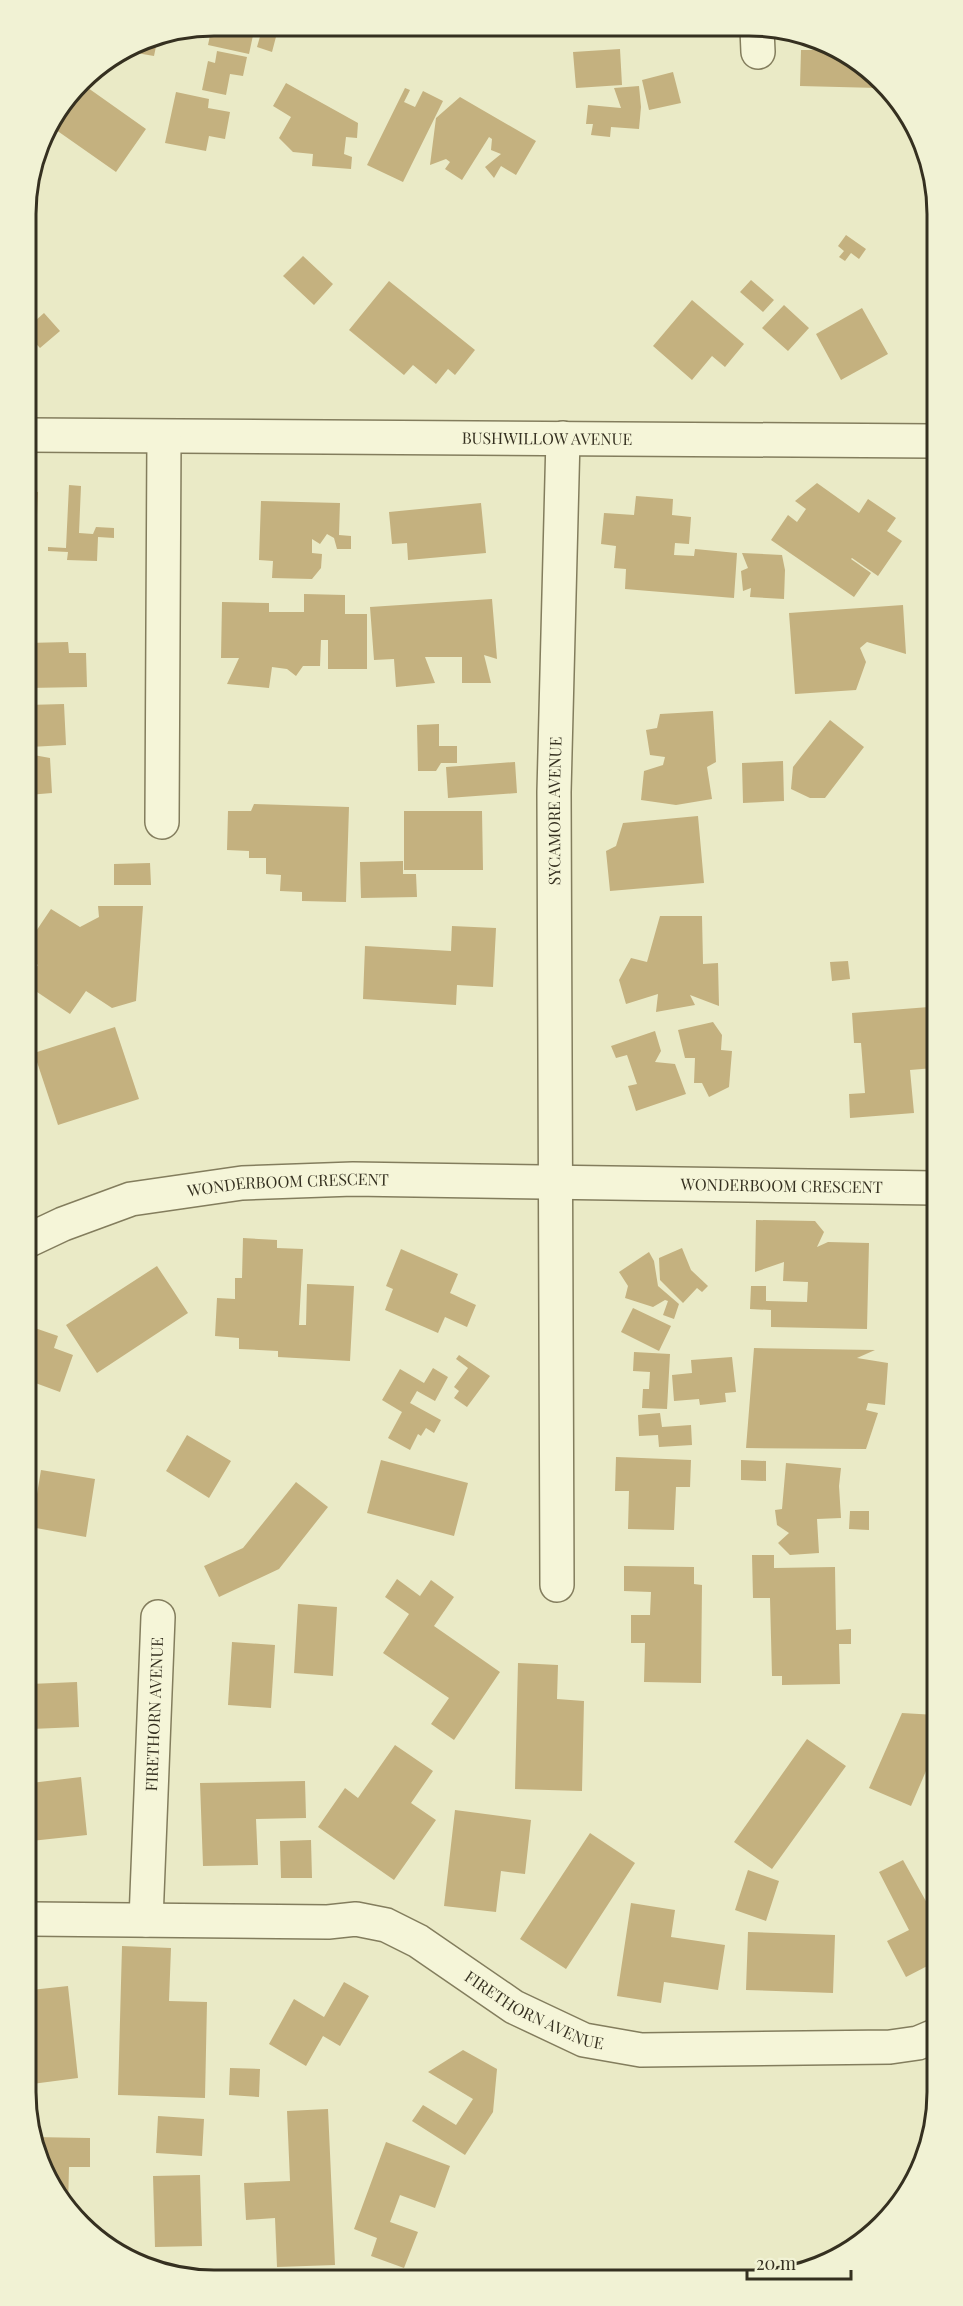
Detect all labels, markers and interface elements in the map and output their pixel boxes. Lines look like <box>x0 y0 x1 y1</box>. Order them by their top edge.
street label: BUSHWILLOW AVENUE <box>462 427 632 449</box>
street label: SYCAMORE AVENUE <box>543 736 565 885</box>
street label: WONDERBOOM CRESCENT <box>185 1168 389 1201</box>
street label: WONDERBOOM CRESCENT <box>680 1173 883 1197</box>
street label: FIRETHORN AVENUE <box>140 1637 167 1792</box>
street label: FIRETHORN AVENUE <box>461 1965 605 2053</box>
scale bar <box>747 2243 850 2281</box>
text: 20 m <box>756 2251 796 2275</box>

